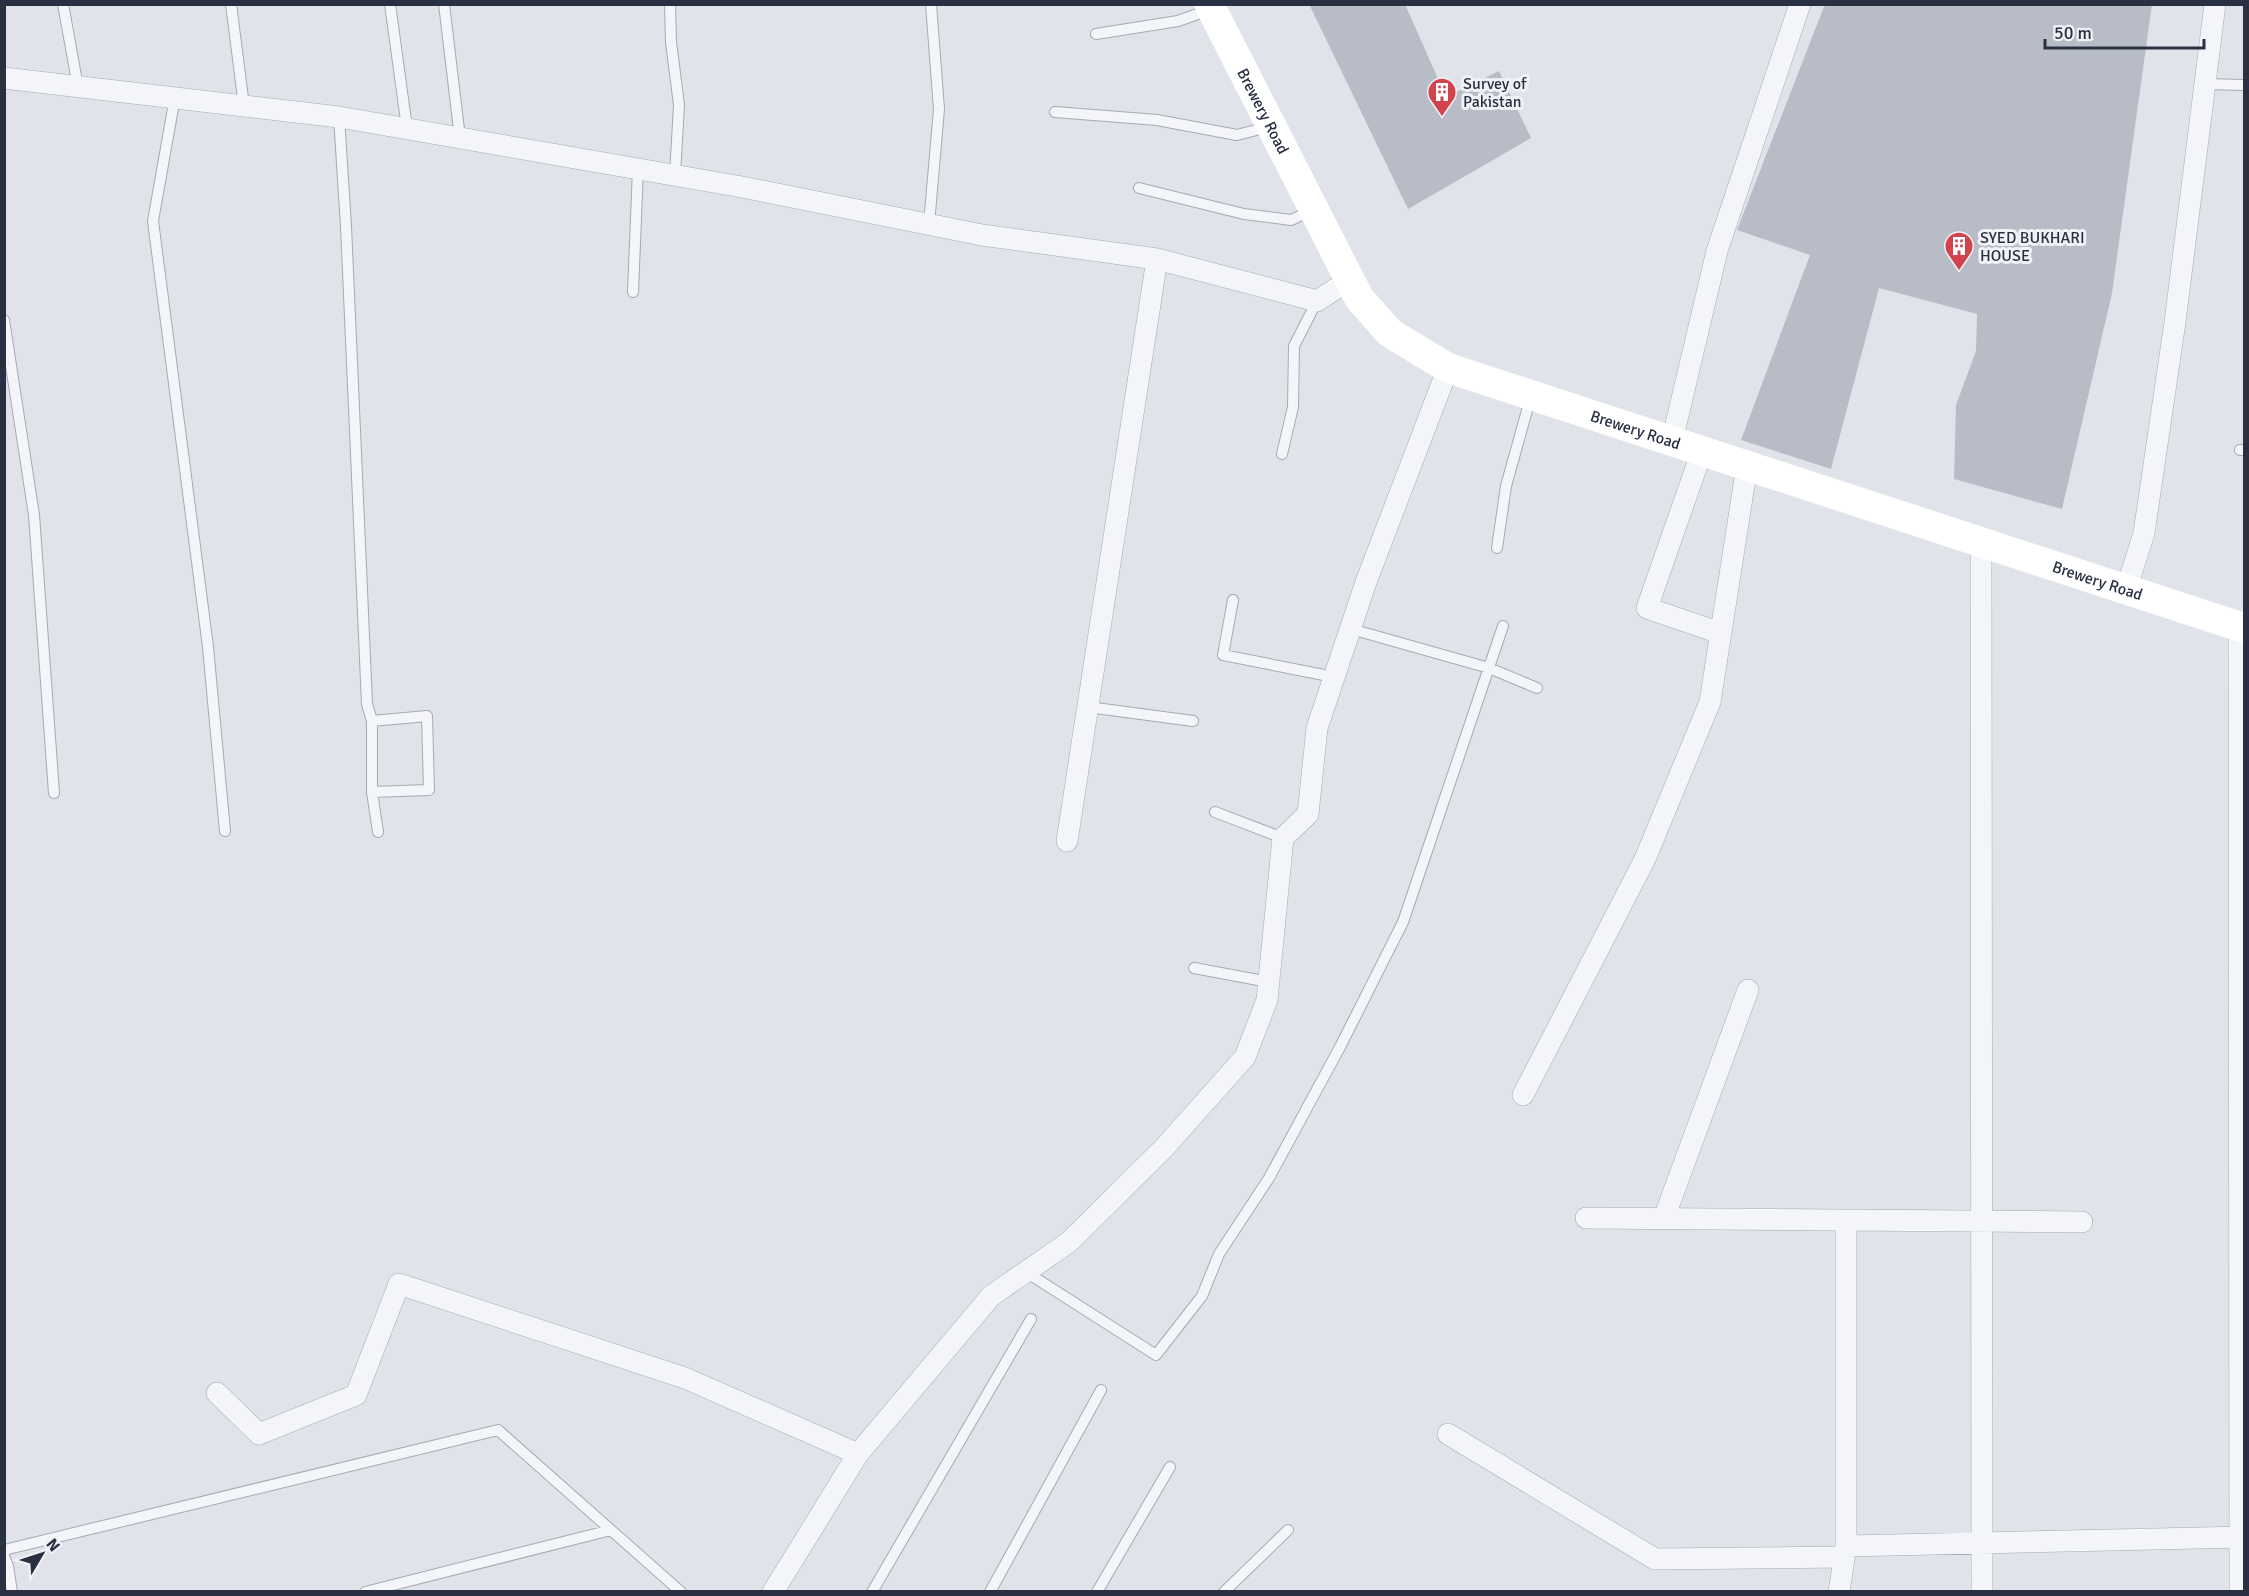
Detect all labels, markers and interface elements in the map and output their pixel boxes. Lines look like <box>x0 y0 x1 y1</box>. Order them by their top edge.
scale bar <box>2045 12 2204 50</box>
text: 50 m <box>2054 22 2092 44</box>
street label: Brewery Road <box>1232 65 1293 158</box>
place label: Survey of Pakistan <box>1463 74 1527 112</box>
building icon: Survey of Pakistan <box>1426 76 1458 118</box>
place label: SYED BUKHARI HOUSE <box>1980 228 2085 266</box>
building icon: SYED BUKHARI HOUSE <box>1943 230 1975 272</box>
street label: Brewery Road <box>1588 406 1683 454</box>
street label: Brewery Road <box>2050 557 2145 605</box>
north arrow <box>12 1524 72 1584</box>
text: N <box>42 1535 64 1556</box>

